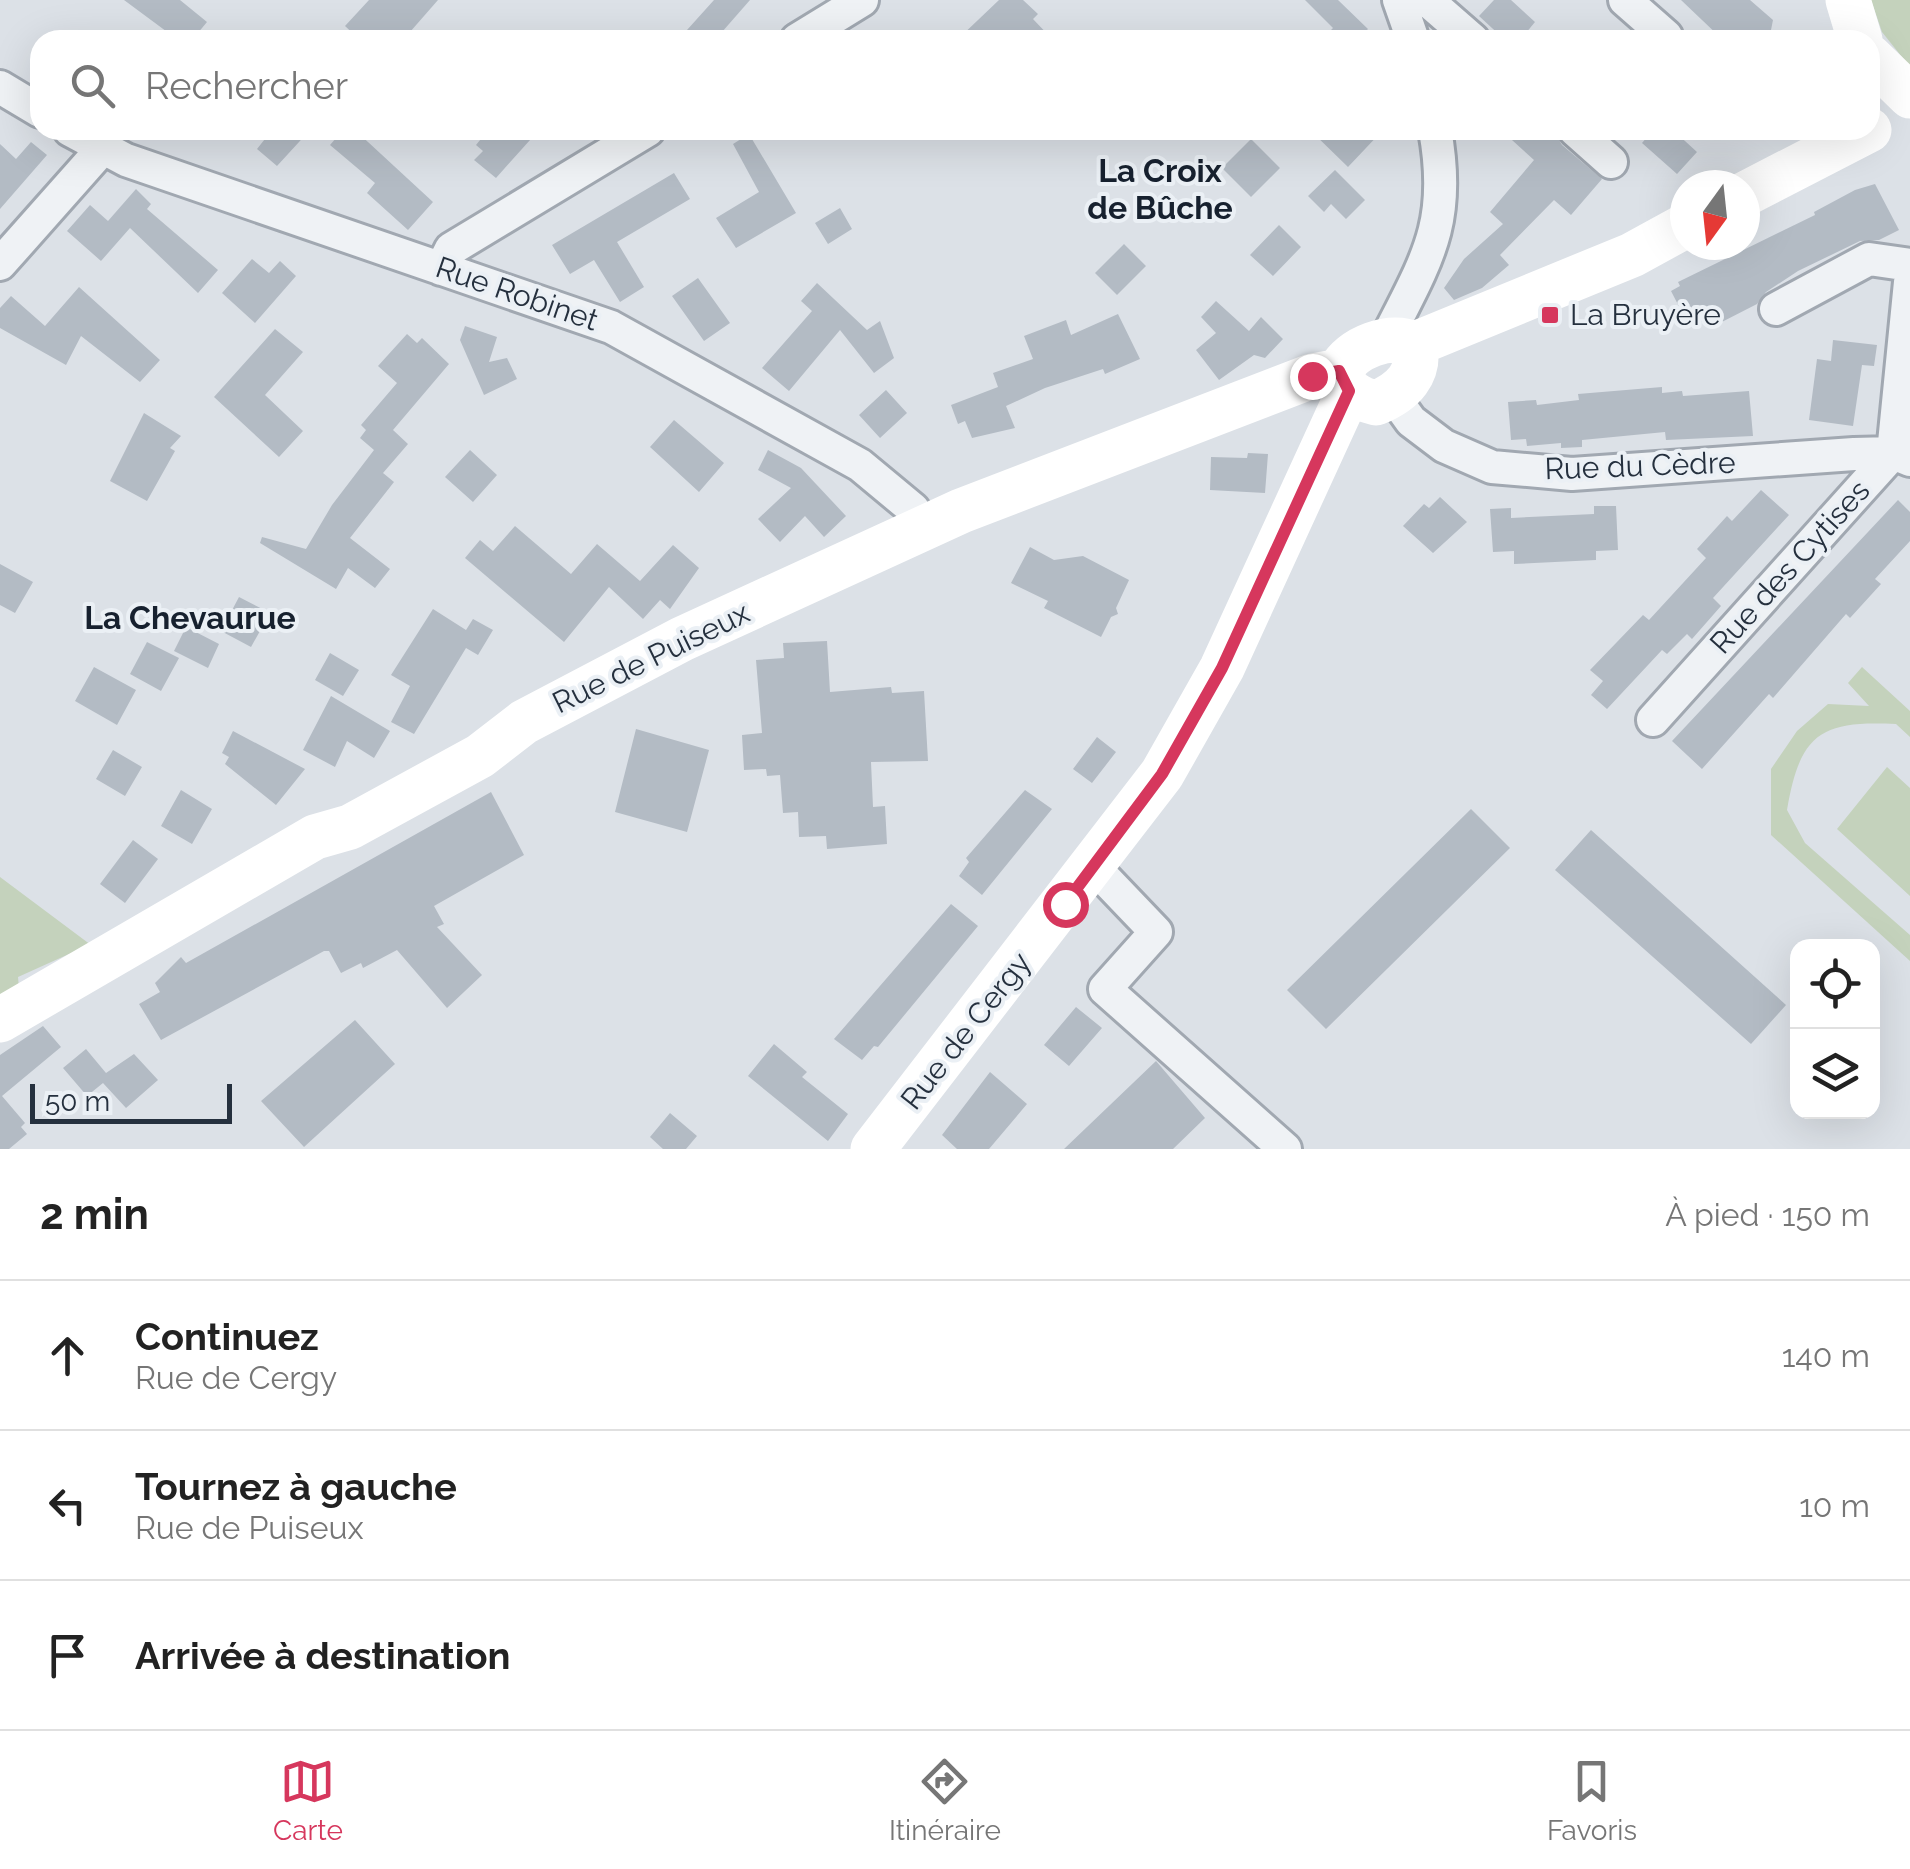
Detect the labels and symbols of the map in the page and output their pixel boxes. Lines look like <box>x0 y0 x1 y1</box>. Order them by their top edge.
district label: La Croix de Bûche <box>1087 152 1233 226</box>
north arrow <box>1670 170 1760 260</box>
street label: Rue Robinet <box>431 249 603 338</box>
place label: La Bruyère <box>1570 297 1721 332</box>
marker: La Bruyère <box>1539 304 1561 326</box>
route end <box>1290 354 1336 400</box>
street label: Rue du Cèdre <box>1544 445 1736 486</box>
street label: Rue des Cytises <box>1703 473 1877 660</box>
street label: Rue de Puiseux <box>547 595 755 720</box>
district label: La Chevaurue <box>84 599 296 636</box>
route start <box>1043 882 1089 928</box>
street label: Rue de Cergy <box>893 945 1038 1116</box>
scale bar <box>30 1079 232 1124</box>

